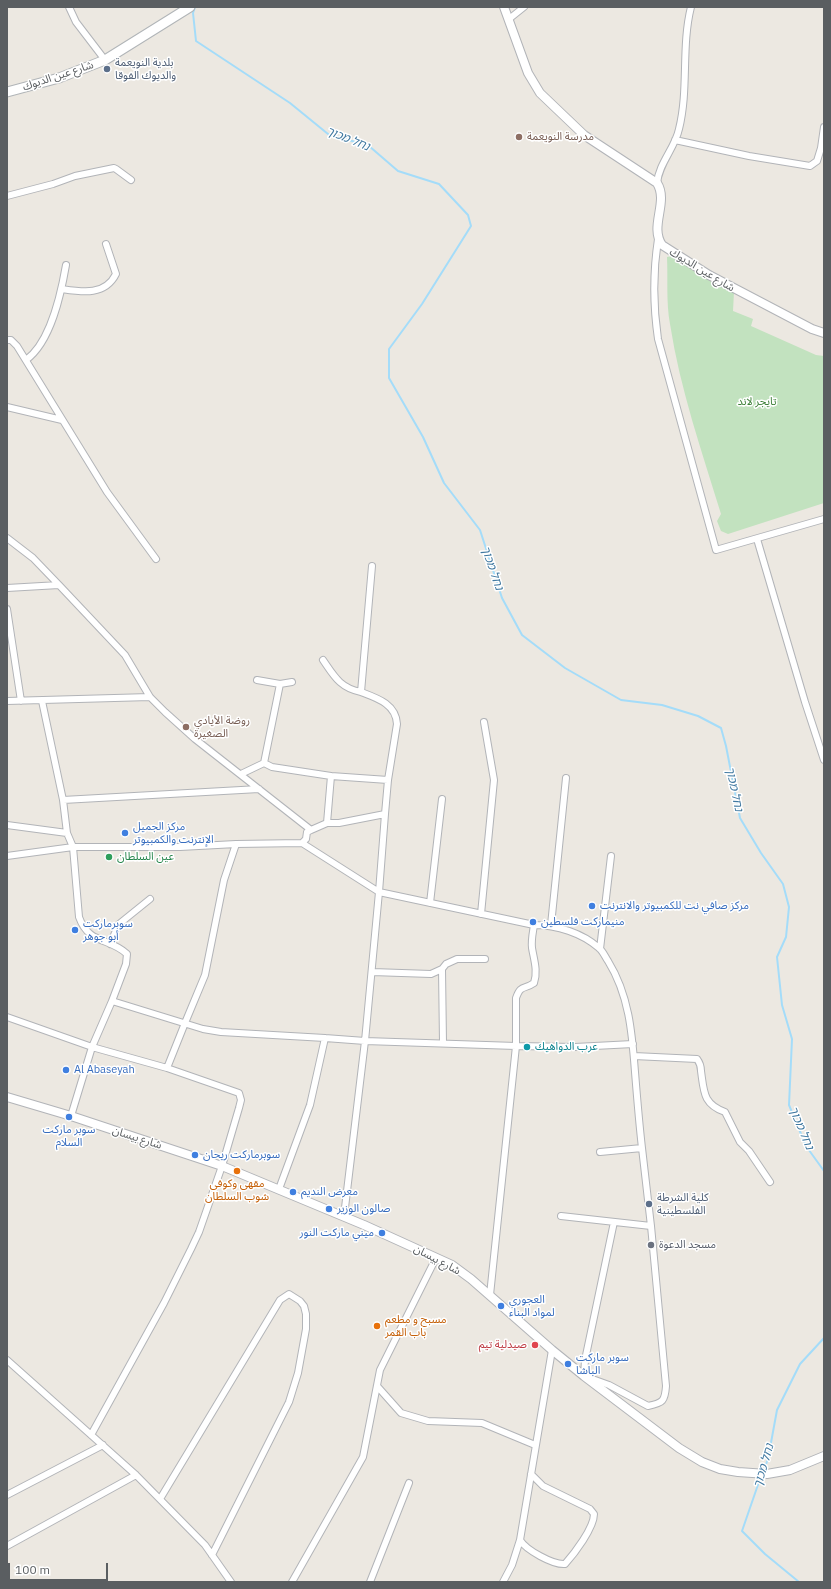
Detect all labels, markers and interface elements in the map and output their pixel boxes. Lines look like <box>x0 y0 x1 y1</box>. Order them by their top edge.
place label: بلدية النويعمة والديوك الفوقا <box>115 56 176 82</box>
street label: شارع عين الديوك <box>21 58 95 94</box>
marker: بلدية النويعمة والديوك الفوقا <box>102 64 112 74</box>
water label: נחל מכוך <box>324 124 372 154</box>
place label: مدرسة النويعمة <box>527 130 594 144</box>
marker: مدرسة النويعمة <box>514 132 524 142</box>
street label: شارع عين الديوك <box>667 245 737 295</box>
park label: تايجر لاند <box>738 395 776 409</box>
water label: נחל מכוך <box>478 544 506 592</box>
place label: روضة الأيادي الصغيرة <box>194 714 250 740</box>
marker: روضة الأيادي الصغيرة <box>181 722 191 732</box>
water label: נחל מכוך <box>722 765 746 813</box>
place label: مركز الجميل الإنترنت والكمبيوتر <box>133 820 214 846</box>
marker: مركز الجميل الإنترنت والكمبيوتر <box>120 828 130 838</box>
place label: عين السلطان <box>117 850 174 864</box>
marker: عين السلطان <box>104 852 114 862</box>
place label: مركز صافي نت للكمبيوتر والانترنت <box>600 899 749 913</box>
marker: مركز صافي نت للكمبيوتر والانترنت <box>587 901 597 911</box>
place label: منيماركت فلسطين <box>541 915 624 929</box>
place label: سوبرماركت أبو جوهر <box>83 917 133 943</box>
marker: منيماركت فلسطين <box>528 917 538 927</box>
marker: سوبرماركت أبو جوهر <box>70 925 80 935</box>
place label: عرب الدواهيك <box>535 1040 598 1054</box>
marker: عرب الدواهيك <box>522 1042 532 1052</box>
place label: Al Abaseyah <box>74 1063 135 1077</box>
marker: Al Abaseyah <box>61 1065 71 1075</box>
water label: נחל מכוך <box>785 1104 817 1152</box>
marker: سوبر ماركت السلام <box>64 1112 74 1122</box>
place label: سوبر ماركت السلام <box>43 1123 95 1149</box>
street label: شارع بيسان <box>111 1124 163 1152</box>
place label: سوبرماركت ريحان <box>203 1148 280 1162</box>
marker: سوبرماركت ريحان <box>190 1150 200 1160</box>
marker: مقهى وكوفي شوب السلطان <box>232 1166 242 1176</box>
place label: مقهى وكوفي شوب السلطان <box>205 1177 269 1203</box>
place label: معرض النديم <box>301 1185 358 1199</box>
marker: معرض النديم <box>288 1187 298 1197</box>
place label: كلية الشرطة الفلسطينية <box>657 1191 709 1217</box>
marker: كلية الشرطة الفلسطينية <box>644 1199 654 1209</box>
place label: صالون الوزير <box>337 1202 390 1216</box>
marker: صالون الوزير <box>324 1204 334 1214</box>
place label: ميني ماركت النور <box>299 1226 374 1240</box>
marker: ميني ماركت النور <box>377 1228 387 1238</box>
place label: مسجد الدعوة <box>659 1238 716 1252</box>
marker: مسجد الدعوة <box>646 1240 656 1250</box>
street label: شارع بيسان <box>411 1242 463 1278</box>
place label: العجوري لمواد البناء <box>509 1293 555 1319</box>
marker: العجوري لمواد البناء <box>496 1301 506 1311</box>
place label: مسبح و مطعم باب القمر <box>385 1313 447 1339</box>
marker: مسبح و مطعم باب القمر <box>372 1321 382 1331</box>
place label: صيدلية تيم <box>479 1338 527 1352</box>
marker: صيدلية تيم <box>530 1340 540 1350</box>
place label: سوبر ماركت الباشا <box>576 1351 629 1377</box>
marker: سوبر ماركت الباشا <box>563 1359 573 1369</box>
water label: נחל מכוך <box>751 1442 777 1490</box>
scale bar <box>10 1555 110 1581</box>
text: 100 m <box>15 1562 50 1577</box>

